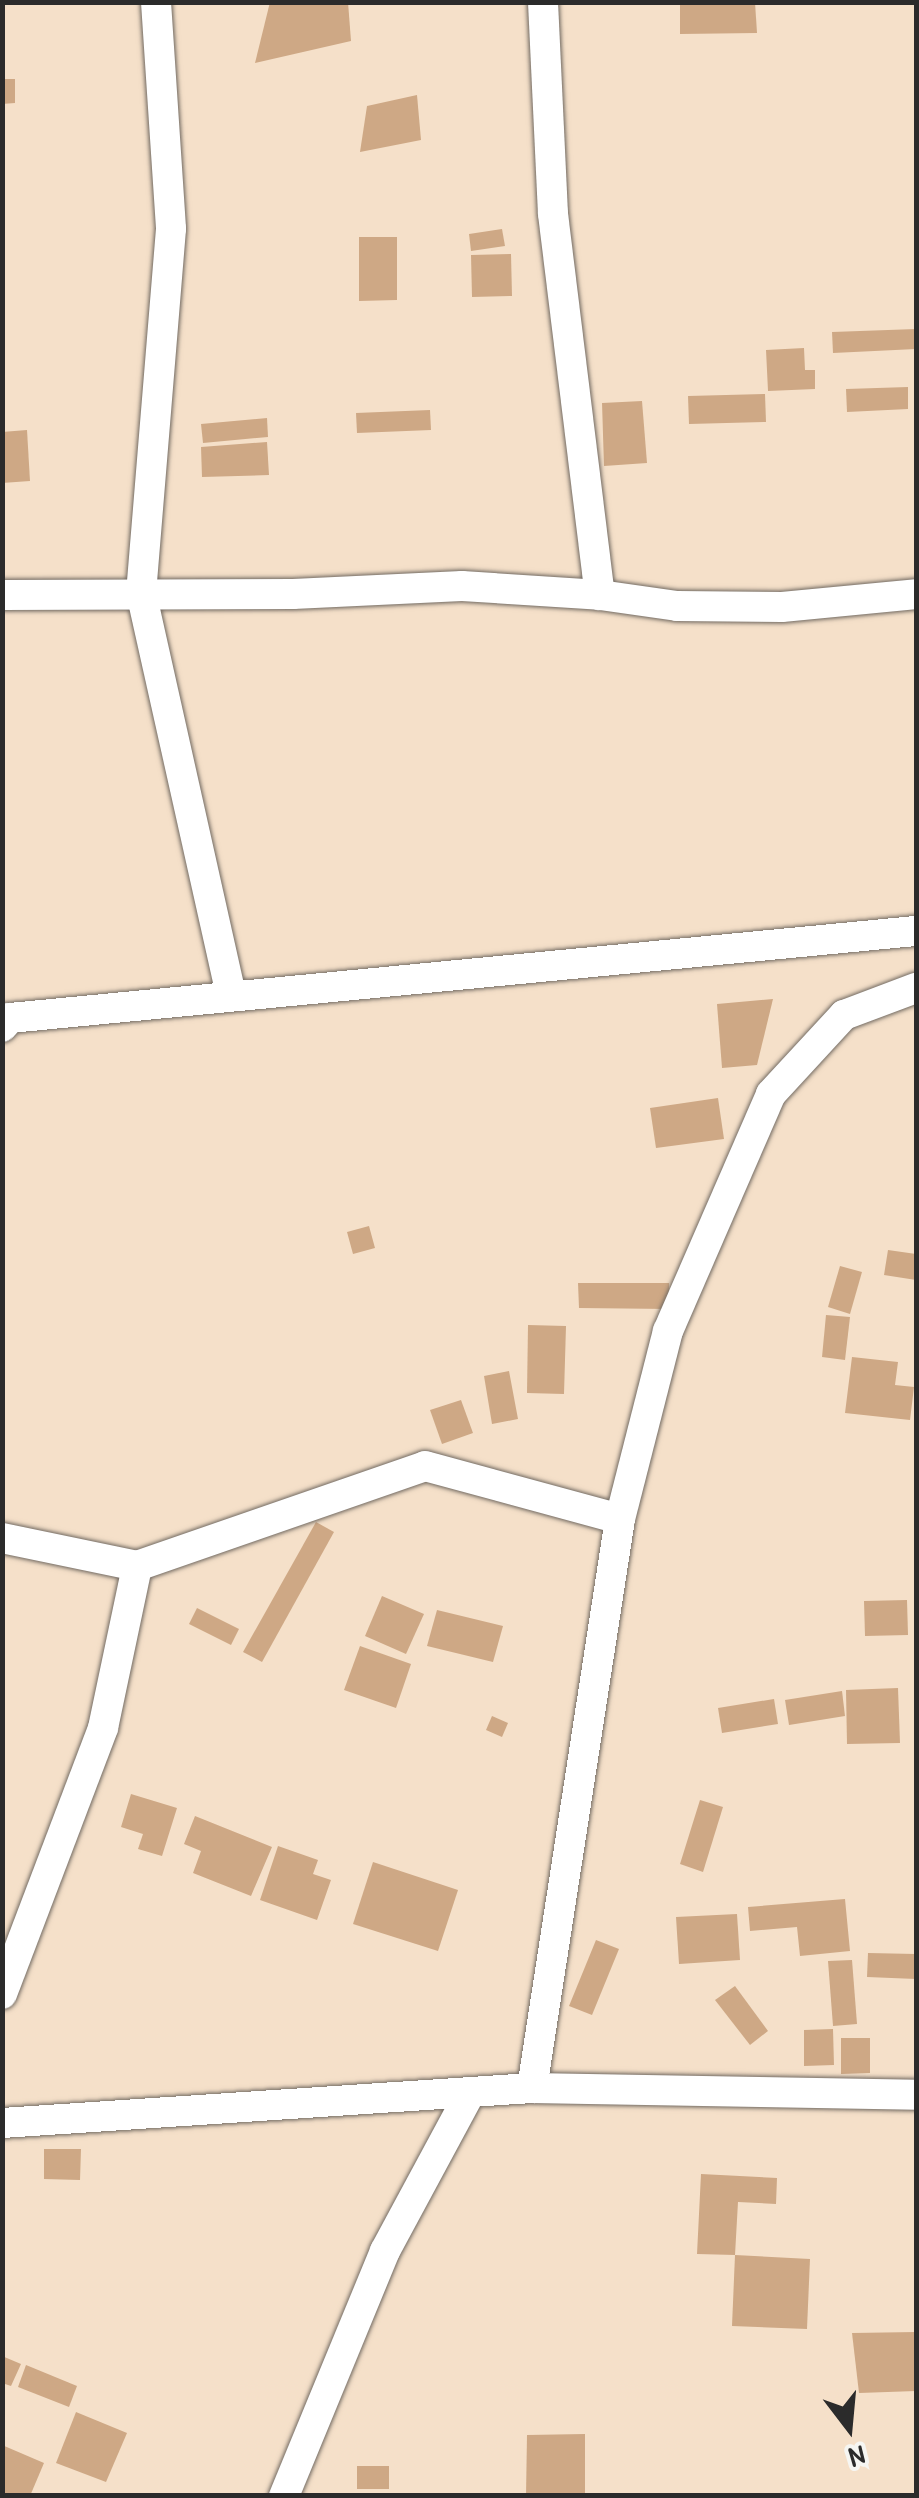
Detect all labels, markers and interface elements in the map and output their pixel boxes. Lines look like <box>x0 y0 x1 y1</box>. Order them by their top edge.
north arrow <box>799 2378 899 2478</box>
text: N <box>845 2437 870 2477</box>

